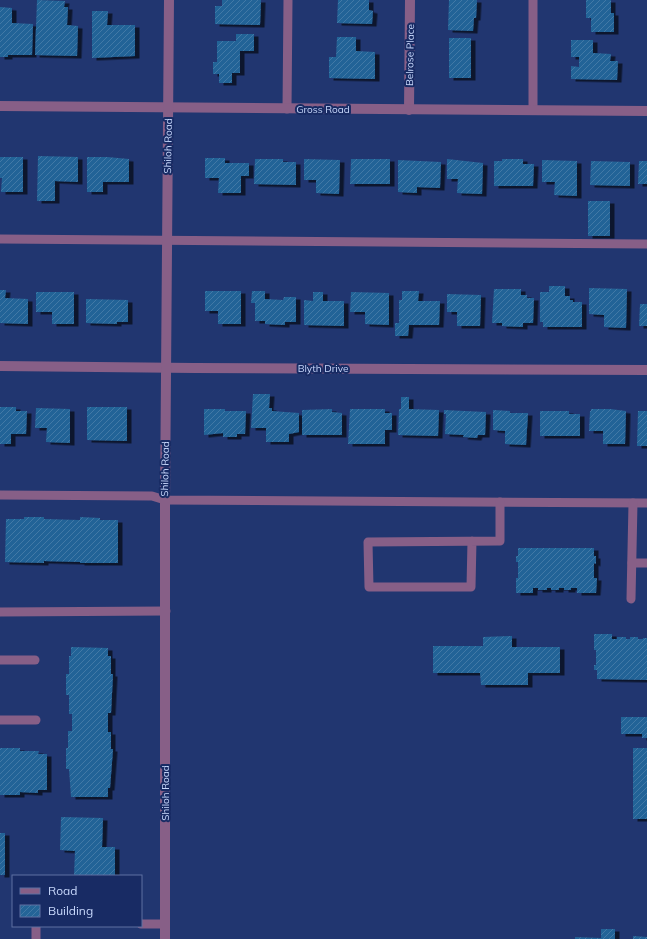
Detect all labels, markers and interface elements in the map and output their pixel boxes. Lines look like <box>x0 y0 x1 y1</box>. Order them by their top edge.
street label: Belrose Place <box>403 24 417 86</box>
street label: Gross Road <box>296 103 350 116</box>
street label: Shiloh Road <box>161 118 175 174</box>
street label: Blyth Drive <box>298 362 348 375</box>
street label: Shiloh Road <box>158 441 172 497</box>
street label: Shiloh Road <box>159 765 172 821</box>
legend <box>12 875 142 927</box>
text: Road <box>48 883 77 898</box>
text: Building <box>48 903 93 918</box>

